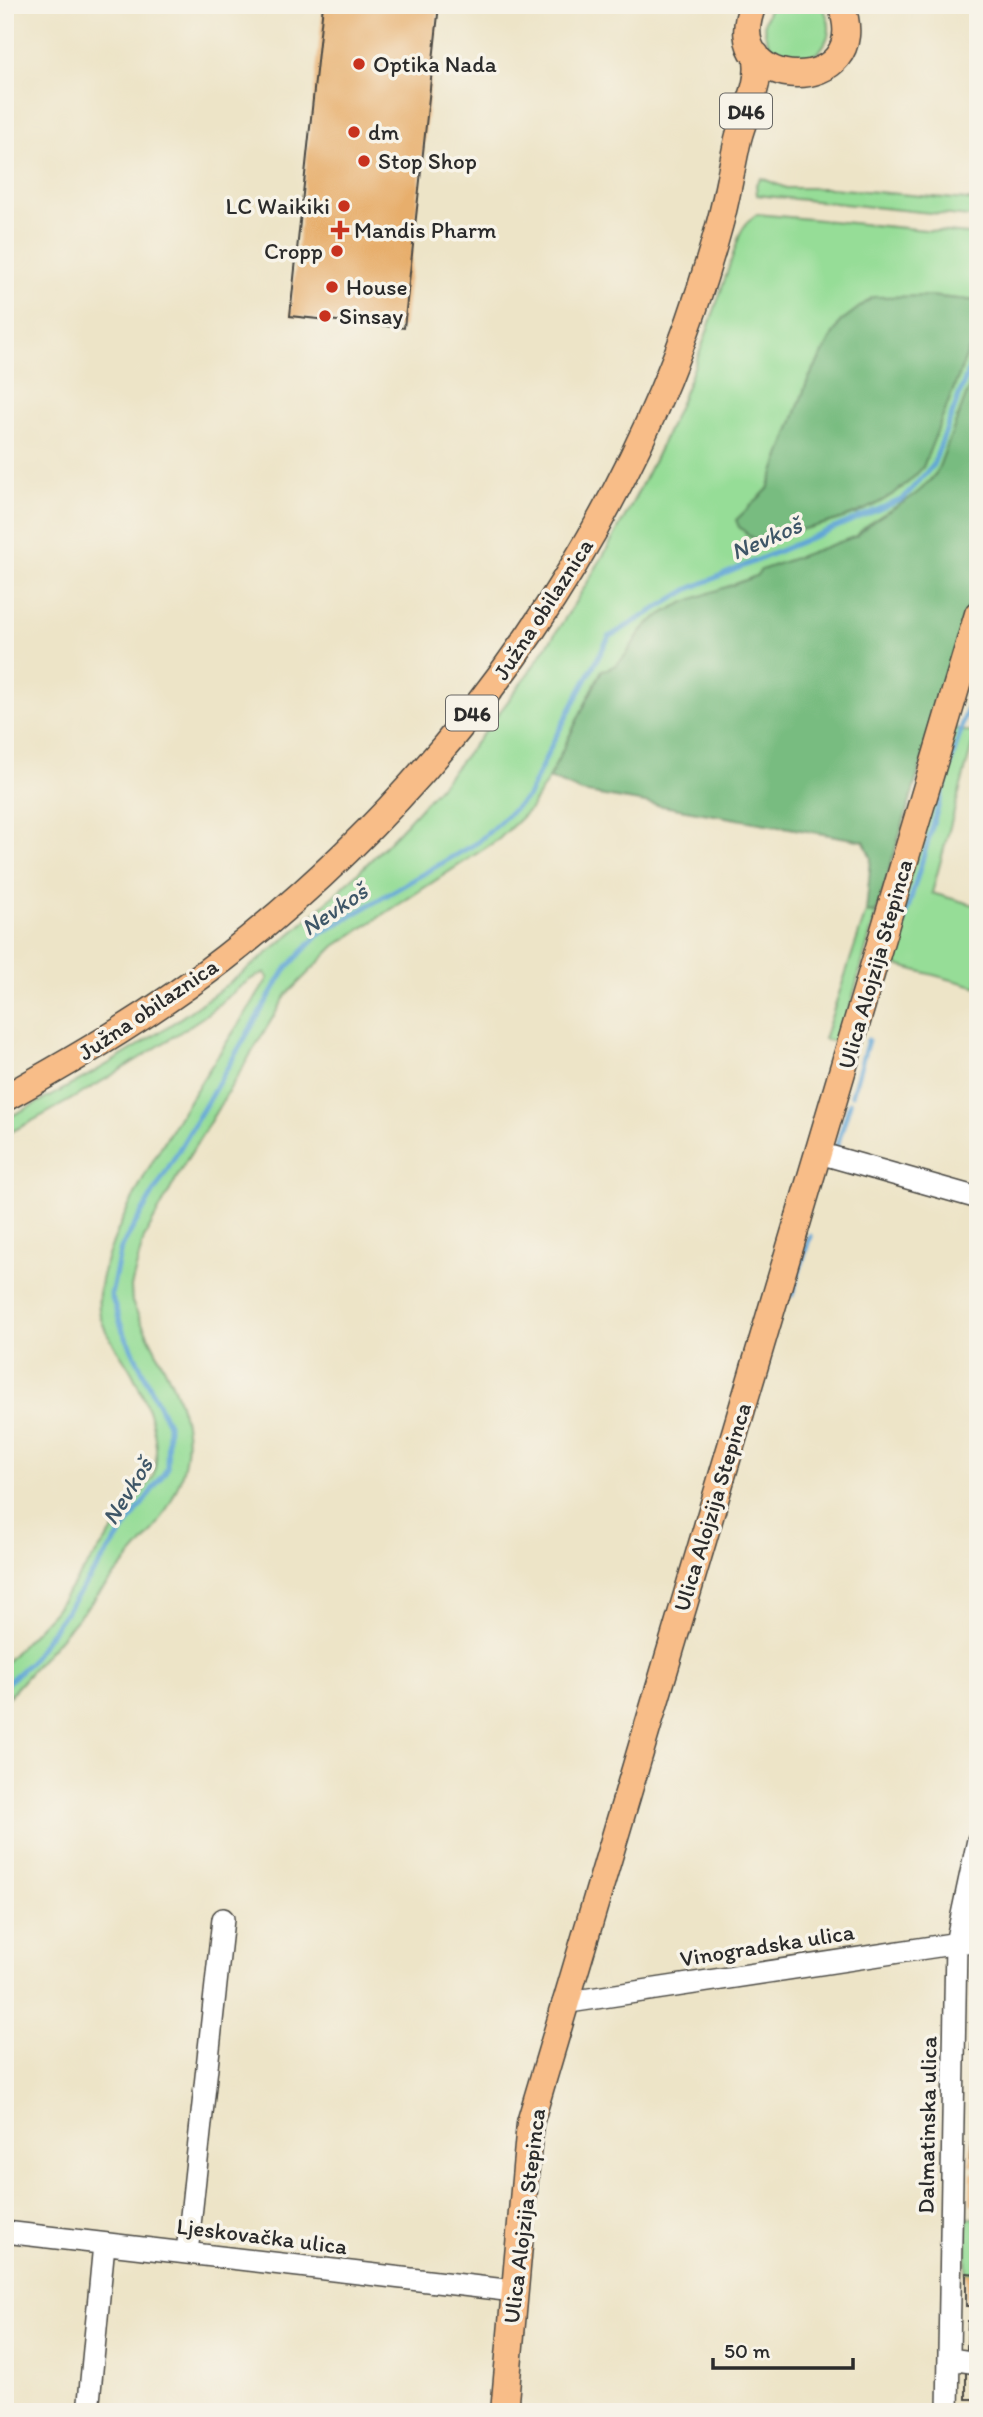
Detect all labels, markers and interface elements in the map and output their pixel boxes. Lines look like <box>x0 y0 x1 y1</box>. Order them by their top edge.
place label: Optika Nada <box>373 50 497 78</box>
marker: Optika Nada <box>351 56 367 72</box>
road number: D46 <box>720 94 772 128</box>
place label: dm <box>368 118 400 146</box>
marker: dm <box>346 124 362 140</box>
place label: Stop Shop <box>378 147 477 175</box>
marker: Stop Shop <box>356 153 372 169</box>
place label: LC Waikiki <box>226 192 330 220</box>
marker: LC Waikiki <box>336 198 352 214</box>
place label: Mandis Pharm <box>354 216 496 244</box>
marker: Mandis Pharm <box>332 222 348 238</box>
place label: Cropp <box>264 237 323 265</box>
marker: Cropp <box>329 243 345 259</box>
place label: House <box>346 273 408 301</box>
marker: House <box>324 279 340 295</box>
place label: Sinsay <box>339 302 403 330</box>
marker: Sinsay <box>317 308 333 324</box>
water label: Nevkoš <box>726 509 809 566</box>
street label: Južna obilaznica <box>487 533 599 685</box>
road number: D46 <box>446 696 498 730</box>
street label: Ulica Alojzija Stepinca <box>832 856 918 1072</box>
water label: Nevkoš <box>295 874 375 942</box>
street label: Južna obilaznica <box>73 952 223 1066</box>
street label: Ulica Alojzija Stepinca <box>667 1399 757 1615</box>
water label: Nevkoš <box>95 1449 161 1530</box>
street label: Vinogradska ulica <box>678 1917 856 1973</box>
street label: Dalmatinska ulica <box>911 2036 943 2214</box>
street label: Ulica Alojzija Stepinca <box>497 2107 551 2325</box>
street label: Ljeskovačka ulica <box>175 2212 349 2260</box>
scale bar <box>713 2326 853 2370</box>
text: 50 m <box>724 2338 771 2363</box>

